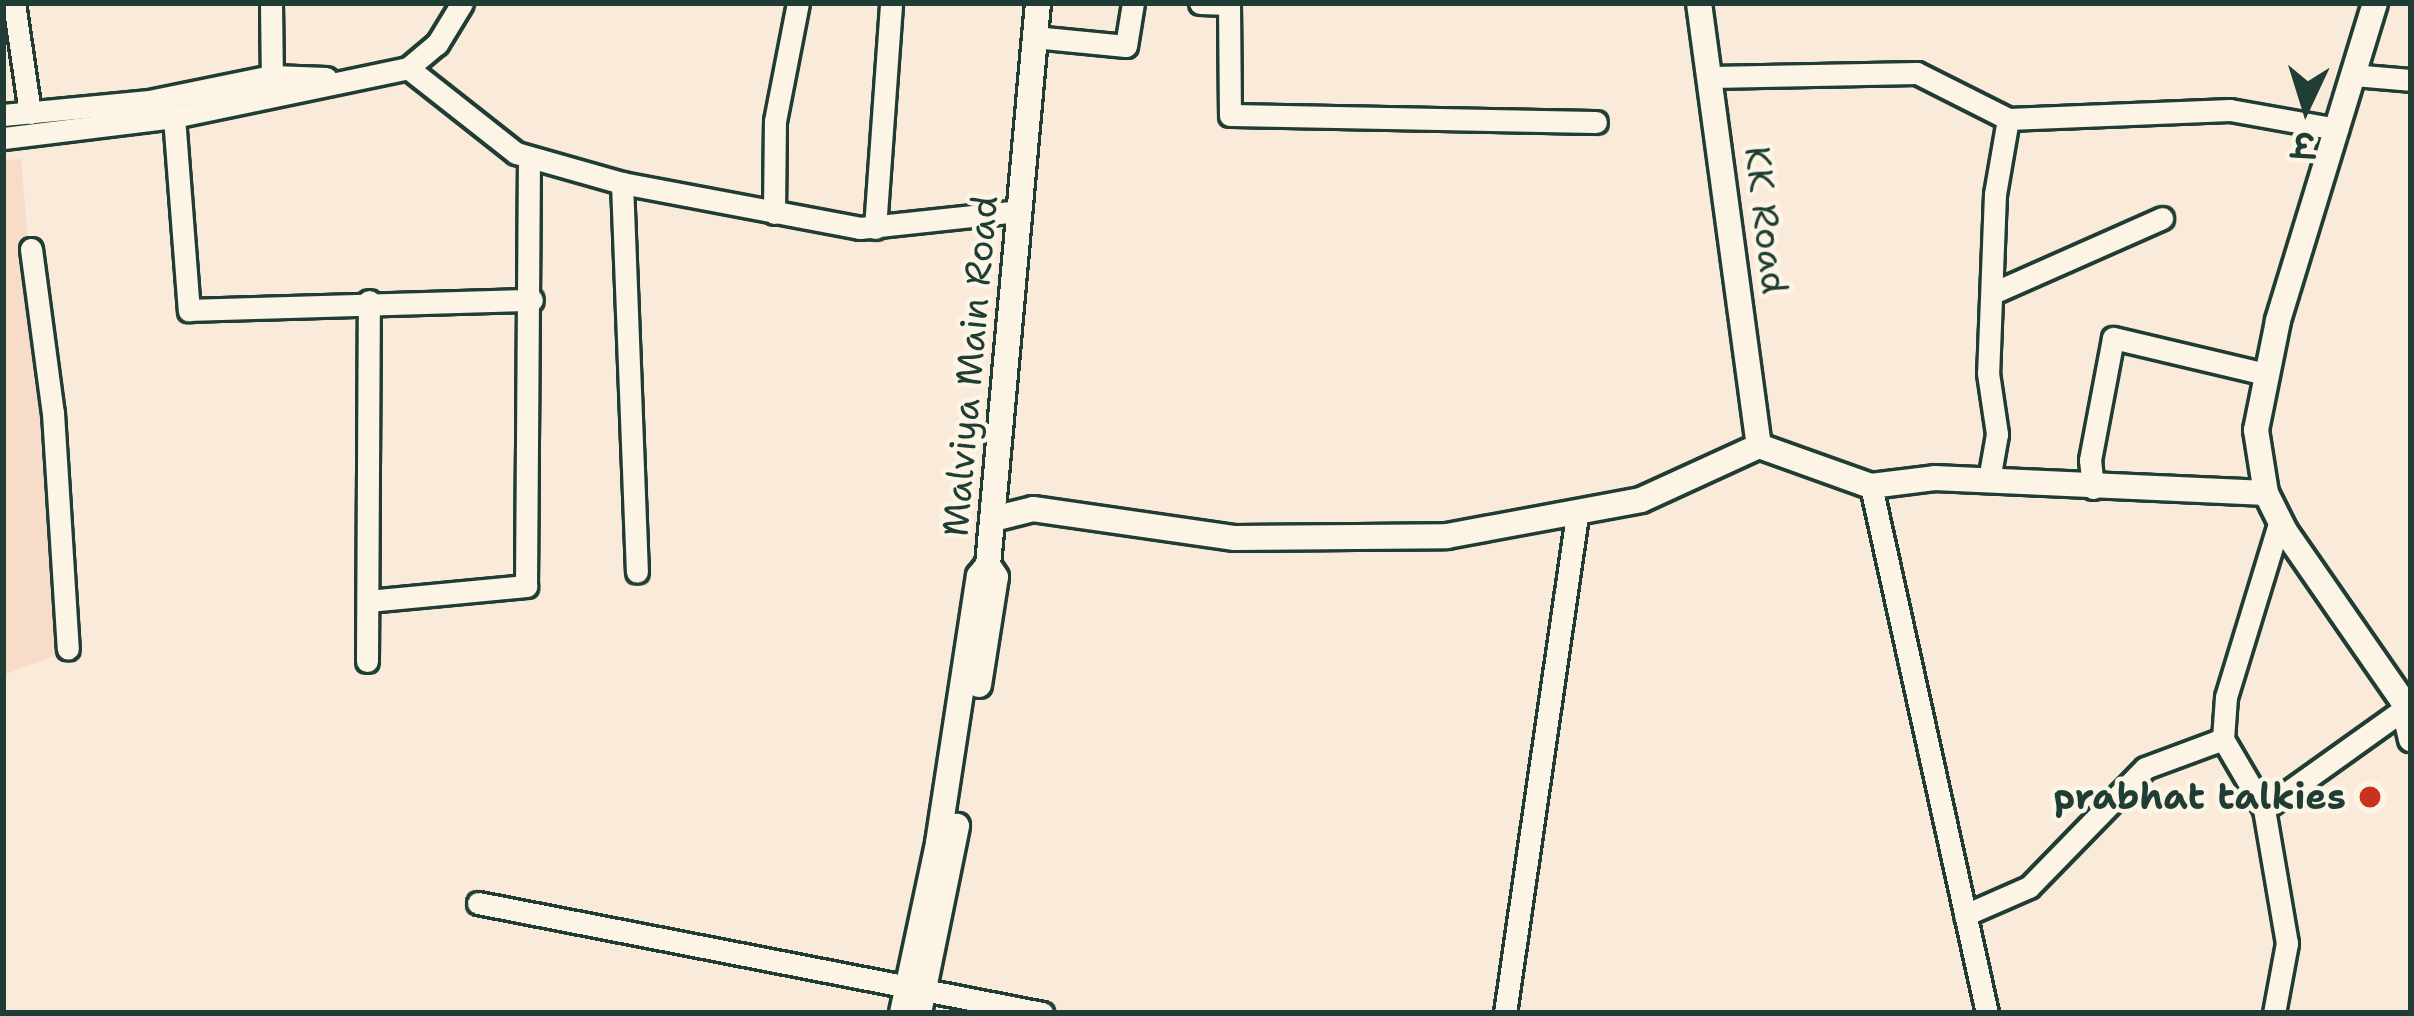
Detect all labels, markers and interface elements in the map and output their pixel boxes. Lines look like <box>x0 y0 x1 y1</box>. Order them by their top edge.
north arrow <box>2246 48 2366 168</box>
text: उ <box>2291 121 2316 168</box>
street label: KK Road <box>1735 144 1797 296</box>
street label: Malviya Main Road <box>934 194 1006 538</box>
place label: prabhat talkies <box>2053 775 2346 819</box>
marker: prabhat talkies <box>2357 784 2383 810</box>

